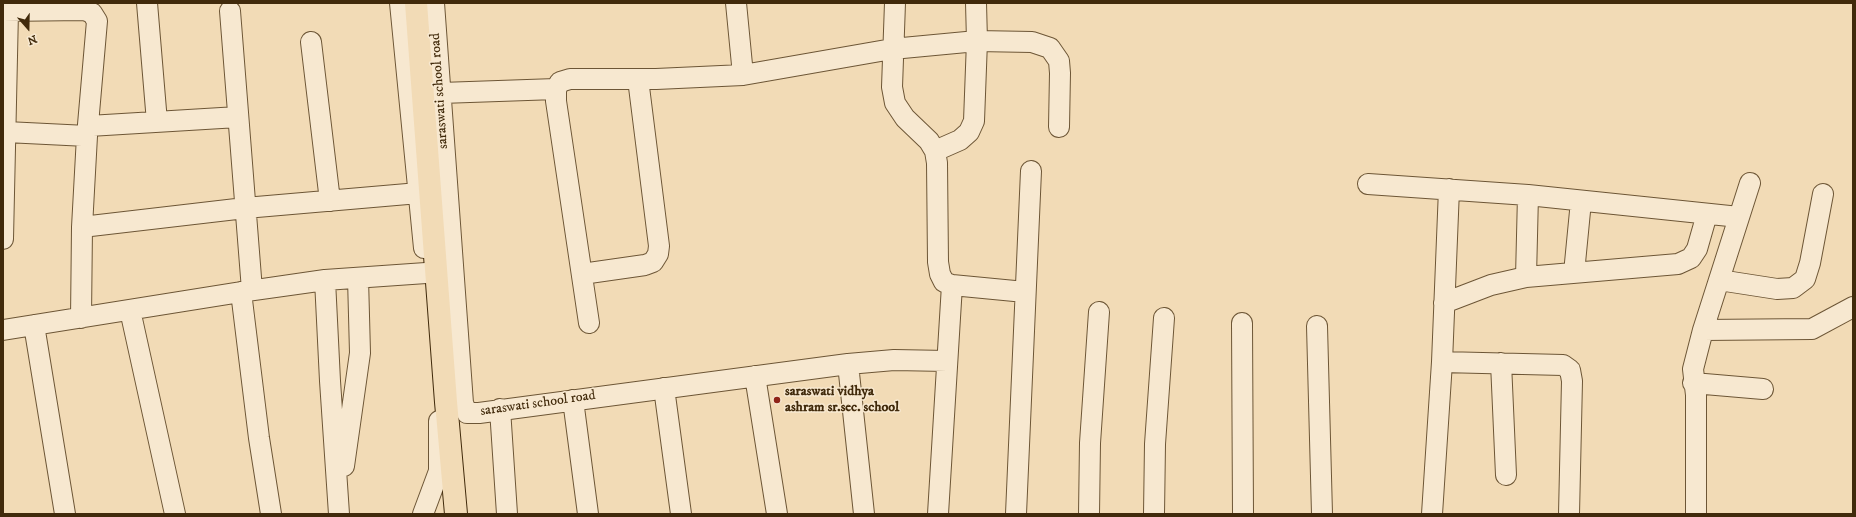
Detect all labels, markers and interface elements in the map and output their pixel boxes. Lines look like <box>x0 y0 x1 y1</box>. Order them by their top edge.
north arrow <box>8 8 48 48</box>
text: N <box>25 31 39 47</box>
street label: saraswati school road <box>428 32 452 150</box>
place label: saraswati vidhya ashram sr.sec. school <box>785 384 899 416</box>
street label: saraswati school road <box>479 388 597 420</box>
marker: saraswati vidhya ashram sr.sec. school <box>772 395 782 405</box>

